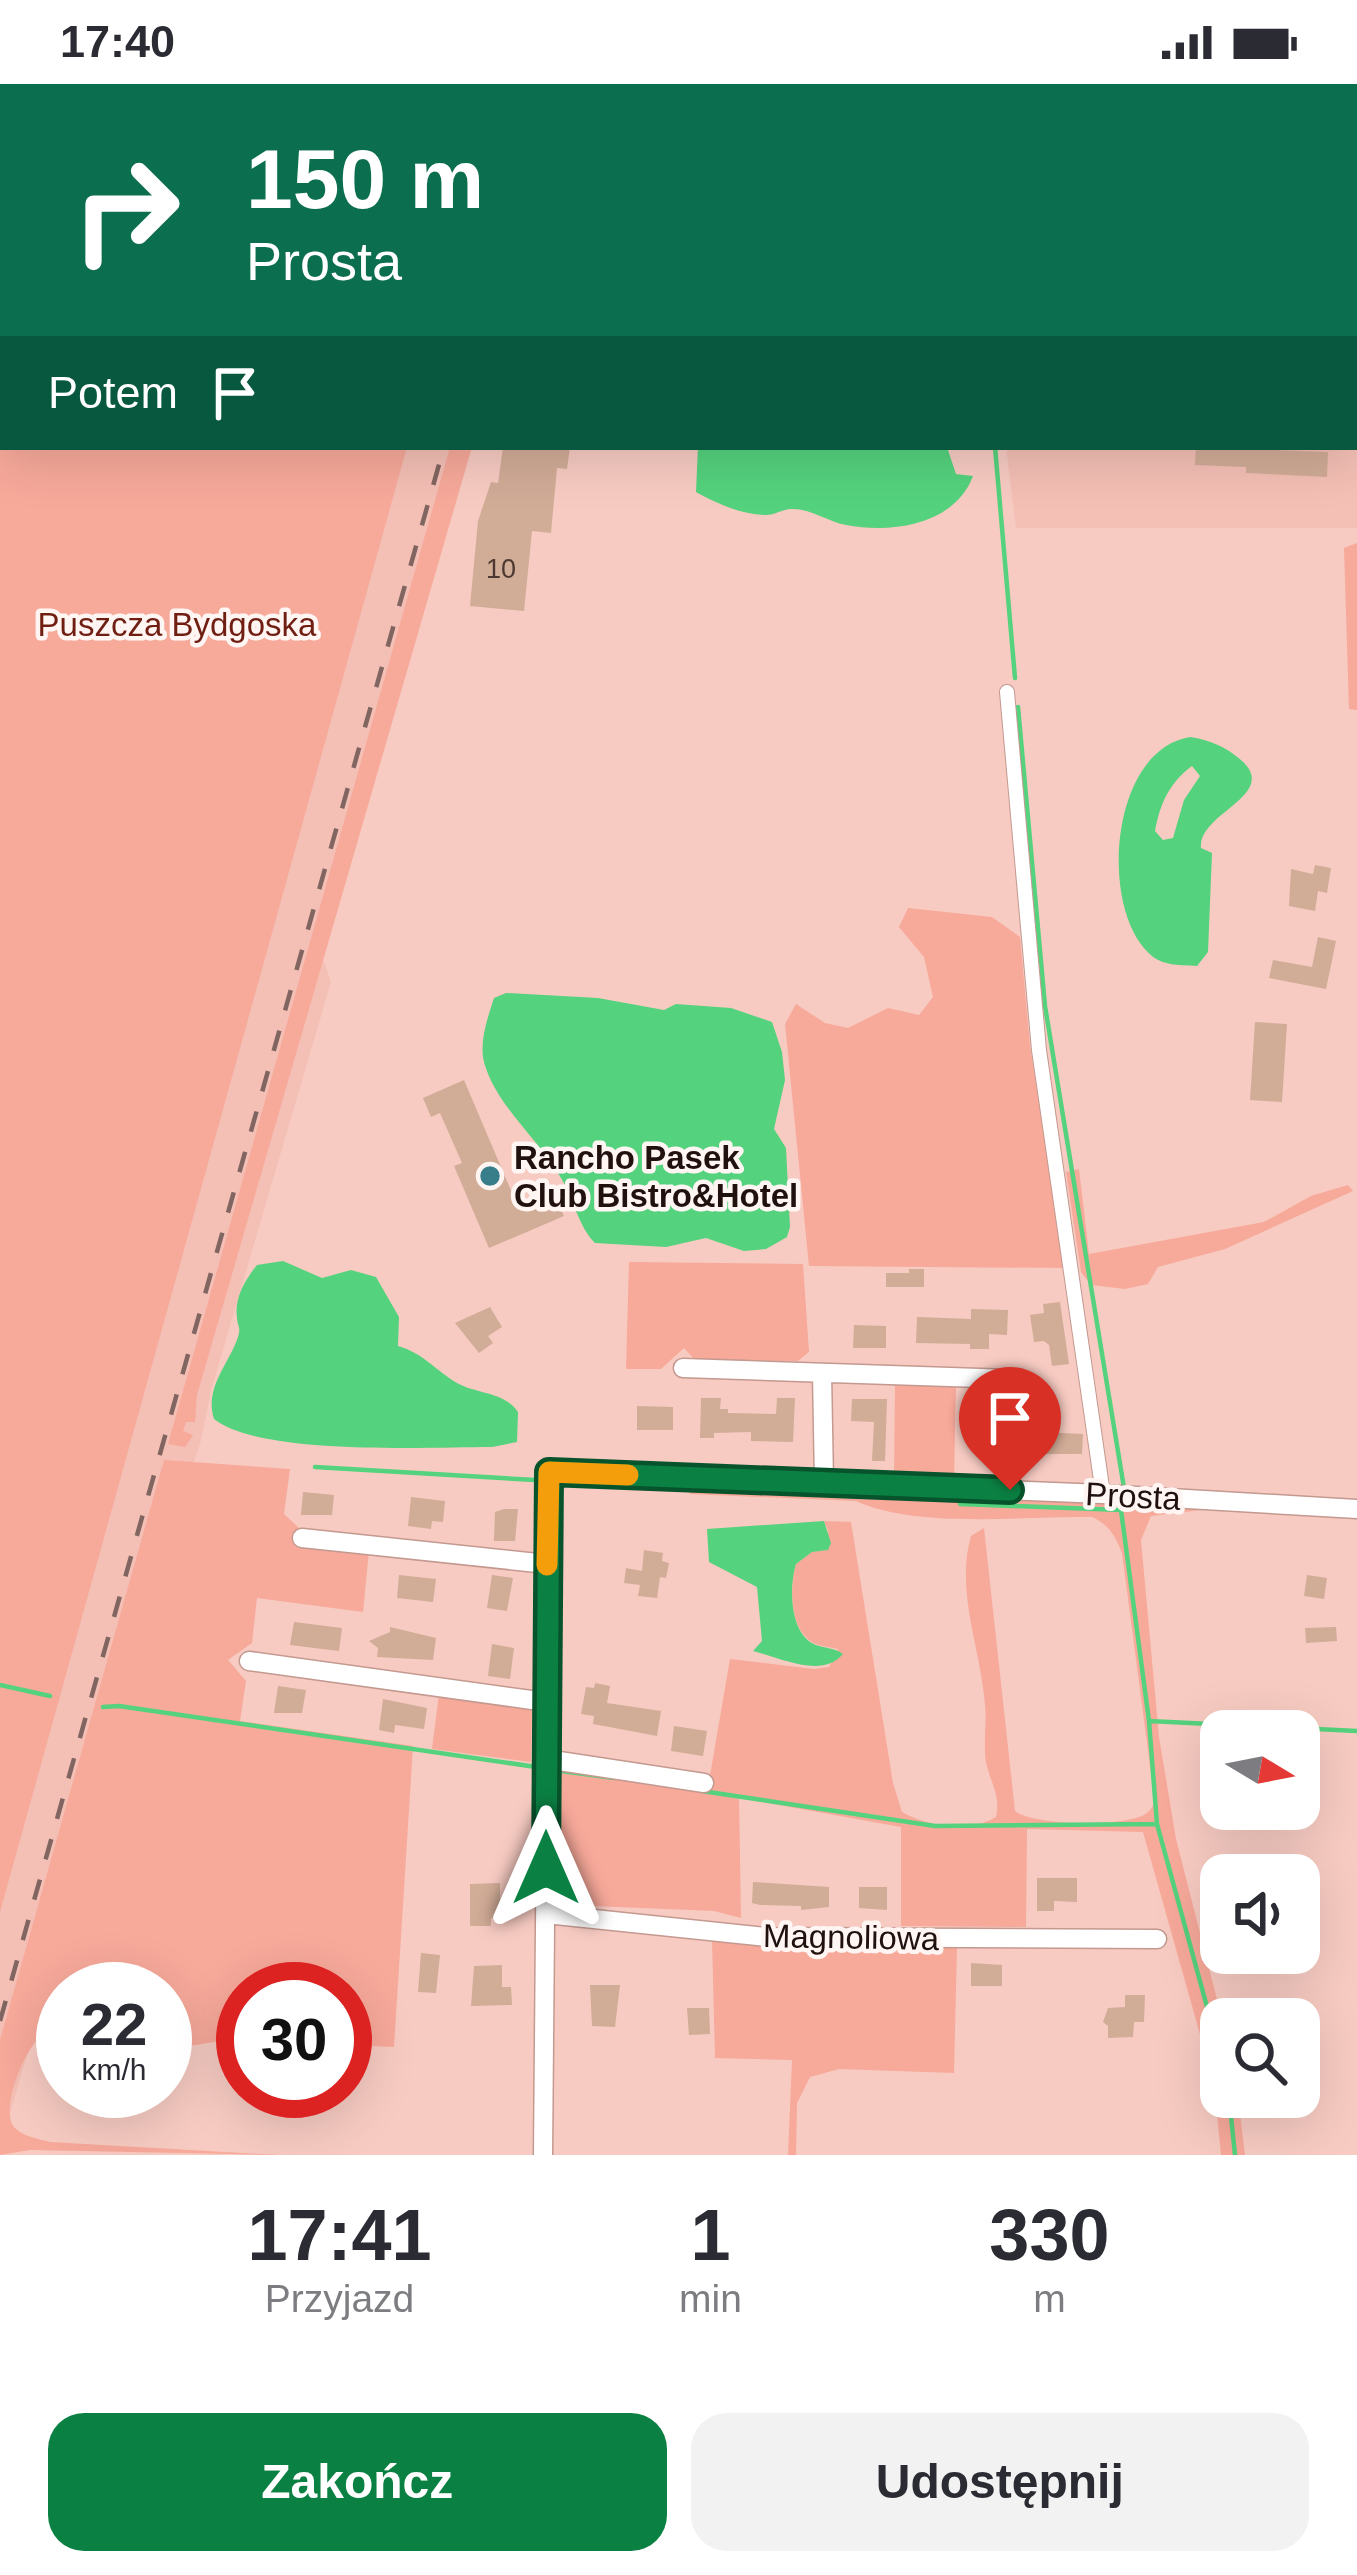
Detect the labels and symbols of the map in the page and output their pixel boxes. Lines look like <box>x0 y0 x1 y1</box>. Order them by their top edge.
house number: 10 <box>486 554 516 584</box>
park label: Puszcza Bydgoska <box>38 606 317 643</box>
place label: Rancho Pasek Club Bistro&Hotel <box>514 1139 798 1214</box>
marker: Rancho Pasek Club Bistro&Hotel <box>477 1163 503 1189</box>
pin <box>959 1367 1061 1490</box>
street label: Prosta <box>1084 1475 1182 1517</box>
north arrow <box>1200 1710 1320 1830</box>
position arrow <box>483 1805 609 1931</box>
street label: Magnoliowa <box>763 1917 940 1957</box>
speed limit sign: 30 <box>216 1962 372 2118</box>

